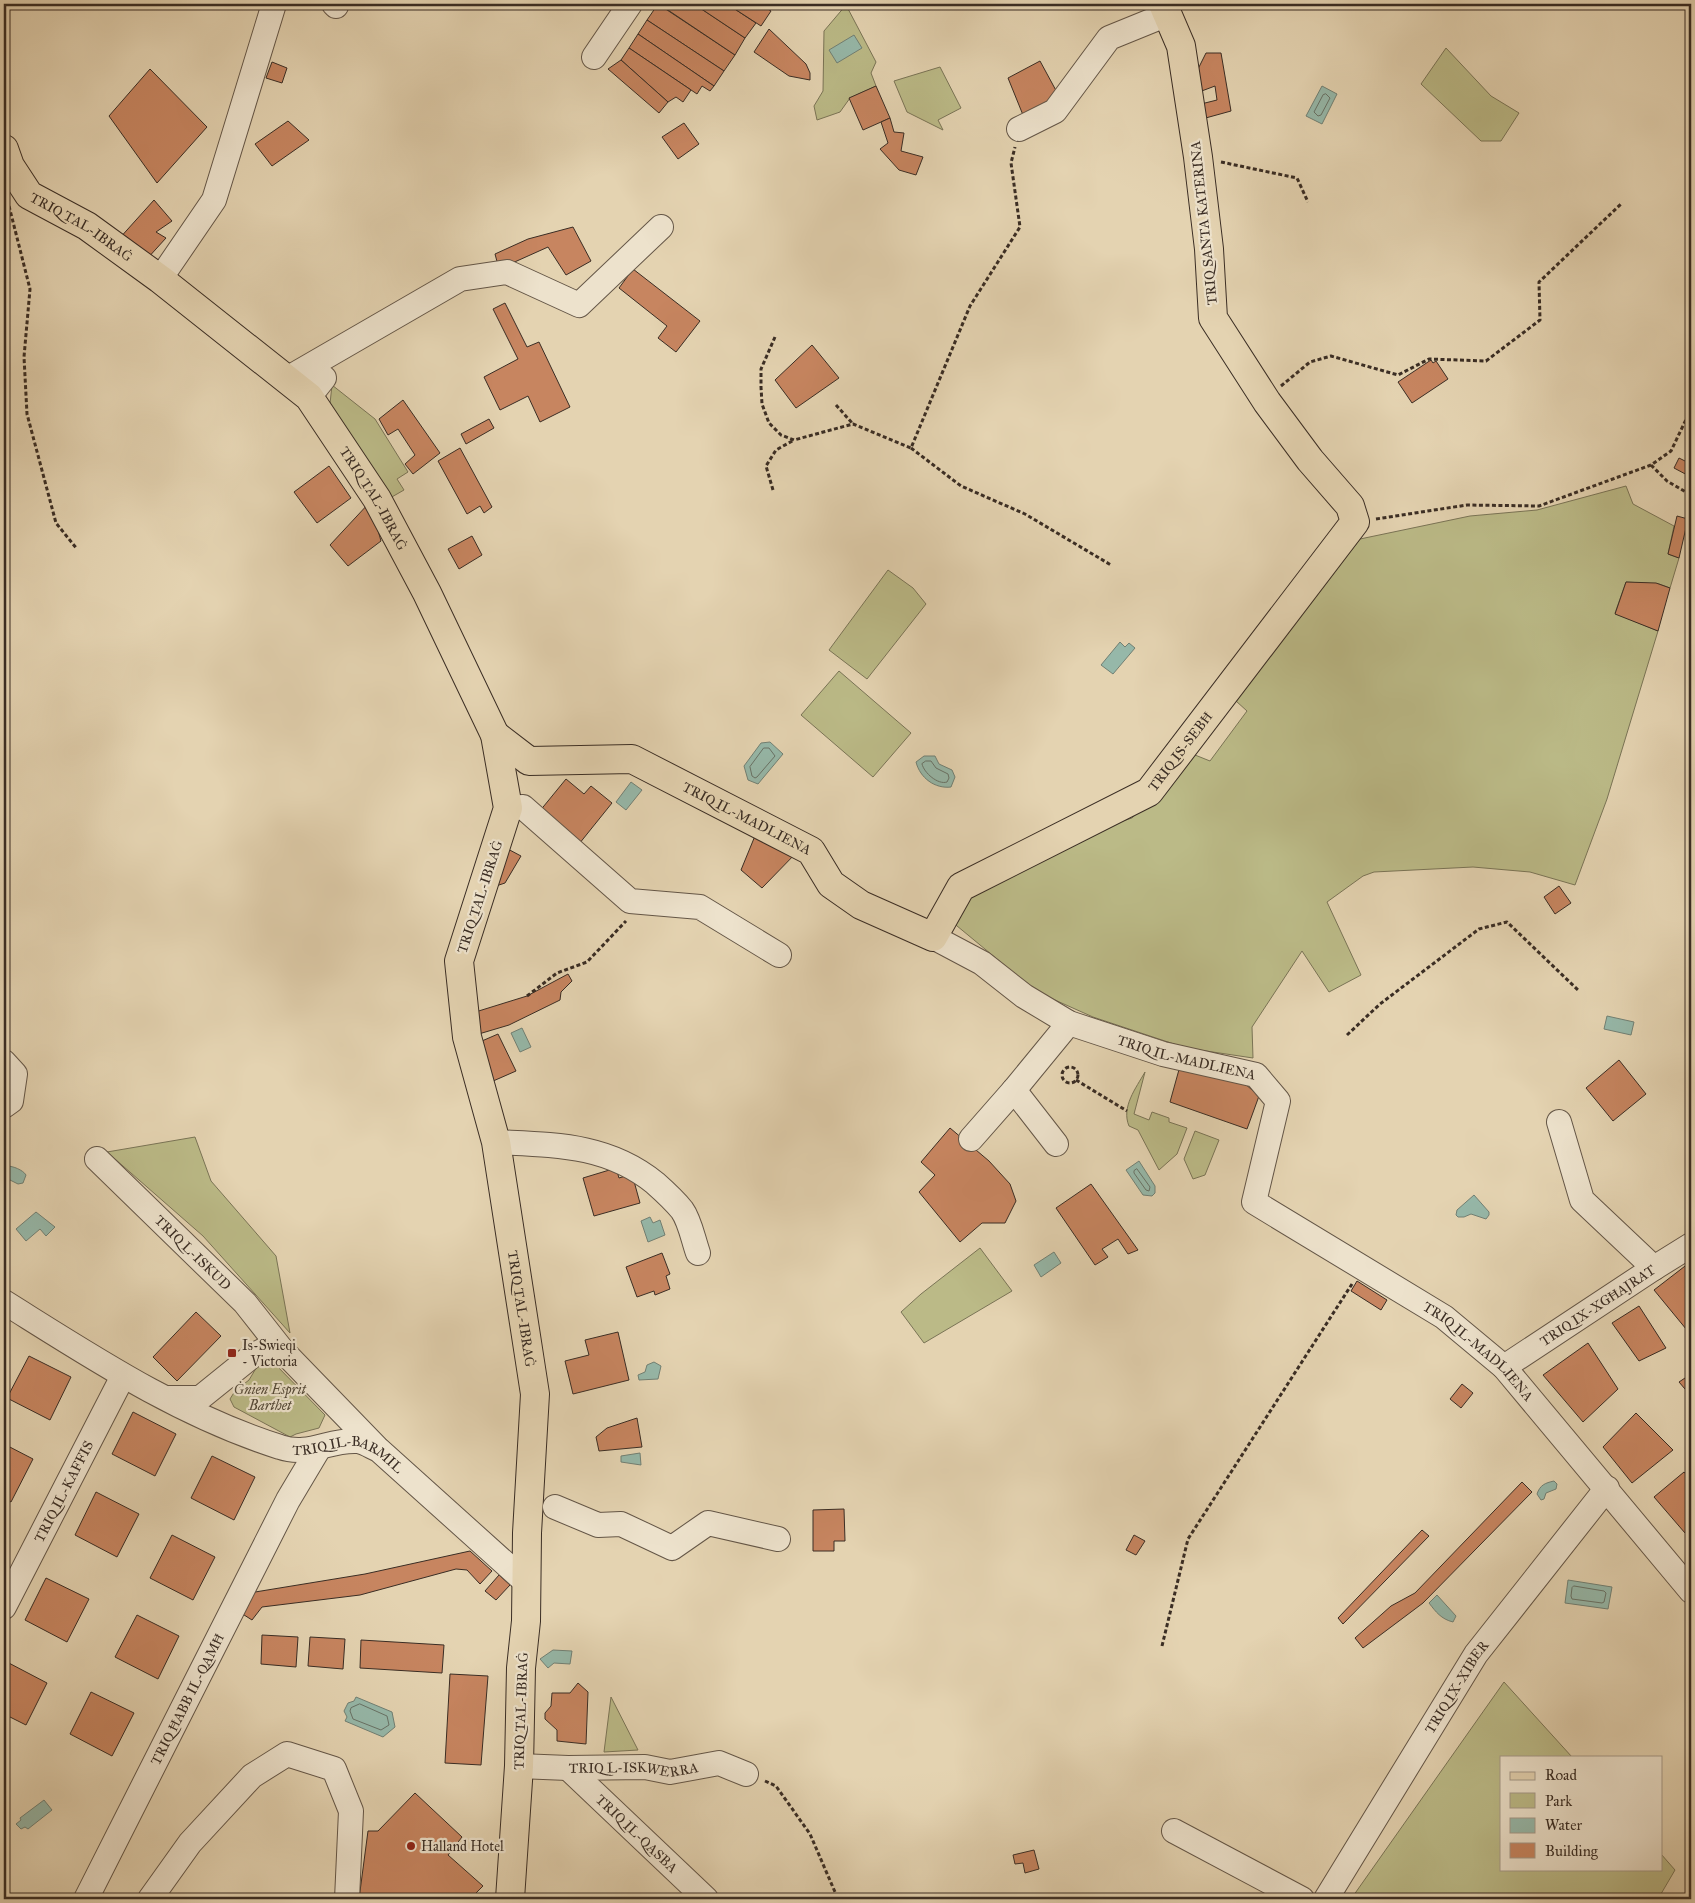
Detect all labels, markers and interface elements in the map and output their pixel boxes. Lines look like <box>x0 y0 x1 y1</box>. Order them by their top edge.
street label: TRIQ SANTA KATERINA <box>1187 140 1221 306</box>
street label: TRIQ TAL-IBRAĠ <box>27 189 136 265</box>
street label: TRIQ TAL-IBRAĠ <box>336 443 411 553</box>
street label: TRIQ IS-SEBĦ <box>1144 708 1216 795</box>
street label: TRIQ IL-MADLIENA <box>680 778 815 858</box>
street label: TRIQ TAL-IBRAĠ <box>454 838 506 956</box>
street label: TRIQ IL-MADLIENA <box>1115 1031 1258 1083</box>
street label: TRIQ L-ISKUD <box>151 1211 235 1293</box>
street label: TRIQ TAL-IBRAĠ <box>504 1249 539 1368</box>
street label: TRIQ IX-XGĦAJRAT <box>1536 1261 1659 1350</box>
street label: TRIQ IL-MADLIENA <box>1420 1298 1538 1405</box>
place label: Is-Swieqi - Victoria <box>242 1337 297 1370</box>
marker: Is-Swieqi - Victoria <box>226 1347 238 1359</box>
park label: Ġnien Esprit Barthet <box>234 1381 308 1414</box>
street label: TRIQ IL-BARMIL <box>292 1432 408 1477</box>
street label: TRIQ IL-KAFFIS <box>30 1438 97 1545</box>
street label: TRIQ ĦABB IL-QAMĦ <box>147 1631 228 1768</box>
street label: TRIQ IX-XIBER <box>1421 1636 1493 1737</box>
street label: TRIQ TAL-IBRAĠ <box>510 1652 532 1770</box>
legend <box>1500 1756 1662 1870</box>
street label: TRIQ L-ISKWERRA <box>569 1758 700 1780</box>
text: Road <box>1545 1766 1577 1784</box>
street label: TRIQ IL-QASBA <box>592 1791 682 1877</box>
text: Park <box>1545 1792 1572 1810</box>
text: Water <box>1545 1816 1582 1834</box>
place label: Halland Hotel <box>421 1838 504 1855</box>
marker: Halland Hotel <box>405 1840 417 1852</box>
text: Building <box>1545 1842 1599 1860</box>

